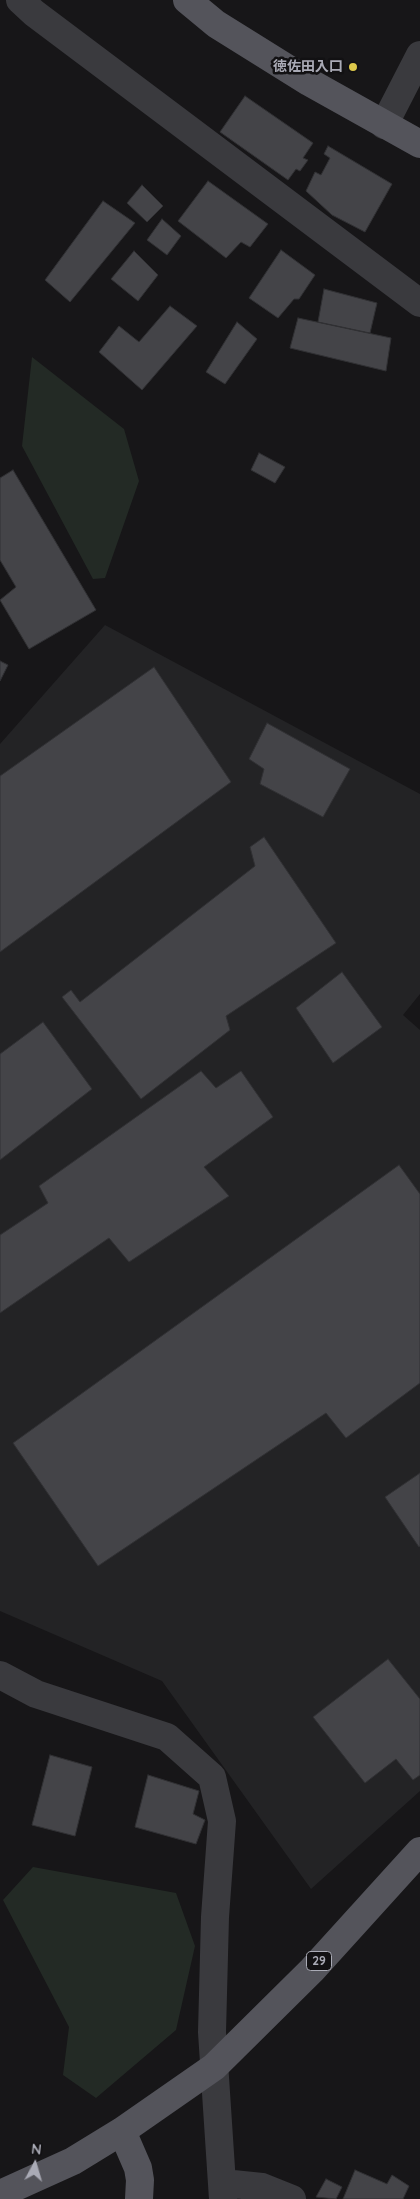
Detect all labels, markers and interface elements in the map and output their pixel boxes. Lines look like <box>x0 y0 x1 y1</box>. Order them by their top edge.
place label: 徳佐田入口 <box>273 59 343 75</box>
marker: 徳佐田入口 <box>347 61 359 73</box>
road number: 29 <box>306 1952 332 1970</box>
north arrow <box>10 2139 60 2189</box>
text: N <box>30 2140 43 2159</box>

